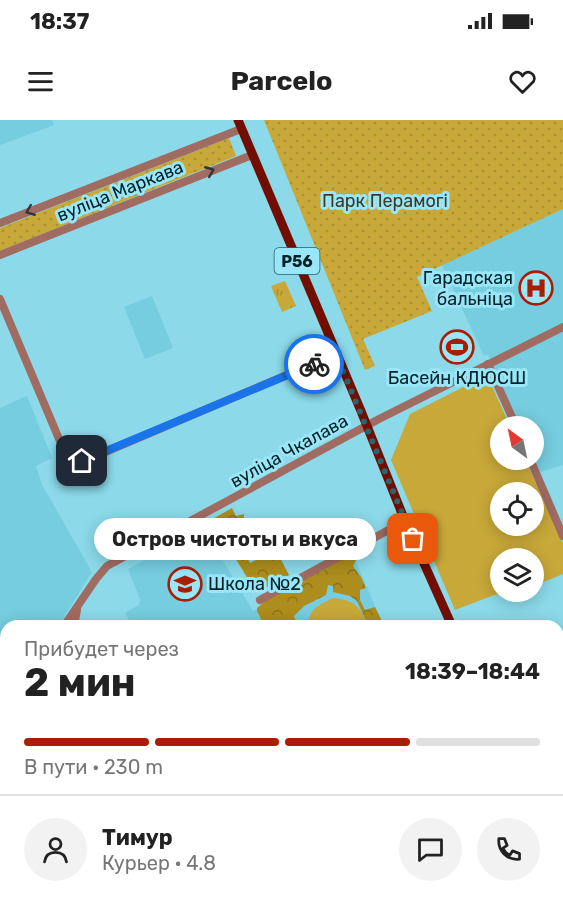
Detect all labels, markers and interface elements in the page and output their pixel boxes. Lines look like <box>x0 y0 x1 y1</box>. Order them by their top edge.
text: 18:37 <box>30 8 89 35</box>
icon: menu <box>24 65 57 98</box>
text: Parcelo <box>230 65 333 97</box>
icon: heart <box>506 65 539 98</box>
street label: вуліца Маркава <box>54 156 186 226</box>
one-way arrow <box>204 166 215 178</box>
park label: Парк Перамогі <box>322 190 448 212</box>
one-way arrow <box>25 204 36 216</box>
road number: Р56 <box>274 248 320 274</box>
place label: Гарадская бальніца <box>423 267 513 310</box>
hospital icon: Гарадская бальніца <box>518 270 554 306</box>
sports icon: Басейн КДЮСШ <box>439 329 475 365</box>
courier <box>284 334 344 394</box>
icon: bike <box>298 348 331 381</box>
place label: Басейн КДЮСШ <box>388 367 526 389</box>
street label: вуліца Чкалава <box>226 410 352 492</box>
north arrow <box>490 416 544 470</box>
map controls <box>490 416 544 602</box>
pin <box>56 435 107 486</box>
icon: home <box>65 444 98 477</box>
button: locate <box>490 482 544 536</box>
pin <box>387 513 438 564</box>
callout: Остров чистоты и вкуса <box>95 518 377 560</box>
icon: bag <box>396 522 429 555</box>
text: Остров чистоты и вкуса <box>112 527 358 551</box>
button: layers <box>490 548 544 602</box>
school or university icon: Школа №2 <box>167 566 203 602</box>
place label: Школа №2 <box>208 573 301 595</box>
text: Прибудет через <box>24 637 179 661</box>
text: 18:39–18:44 <box>405 658 540 685</box>
text: 2 мин <box>24 660 136 706</box>
text: В пути · 230 m <box>24 755 163 779</box>
button: person <box>24 818 87 881</box>
button: chat <box>399 818 462 881</box>
button: phone <box>477 818 540 881</box>
text: Тимур <box>102 824 173 851</box>
text: Курьер · 4.8 <box>102 851 216 875</box>

